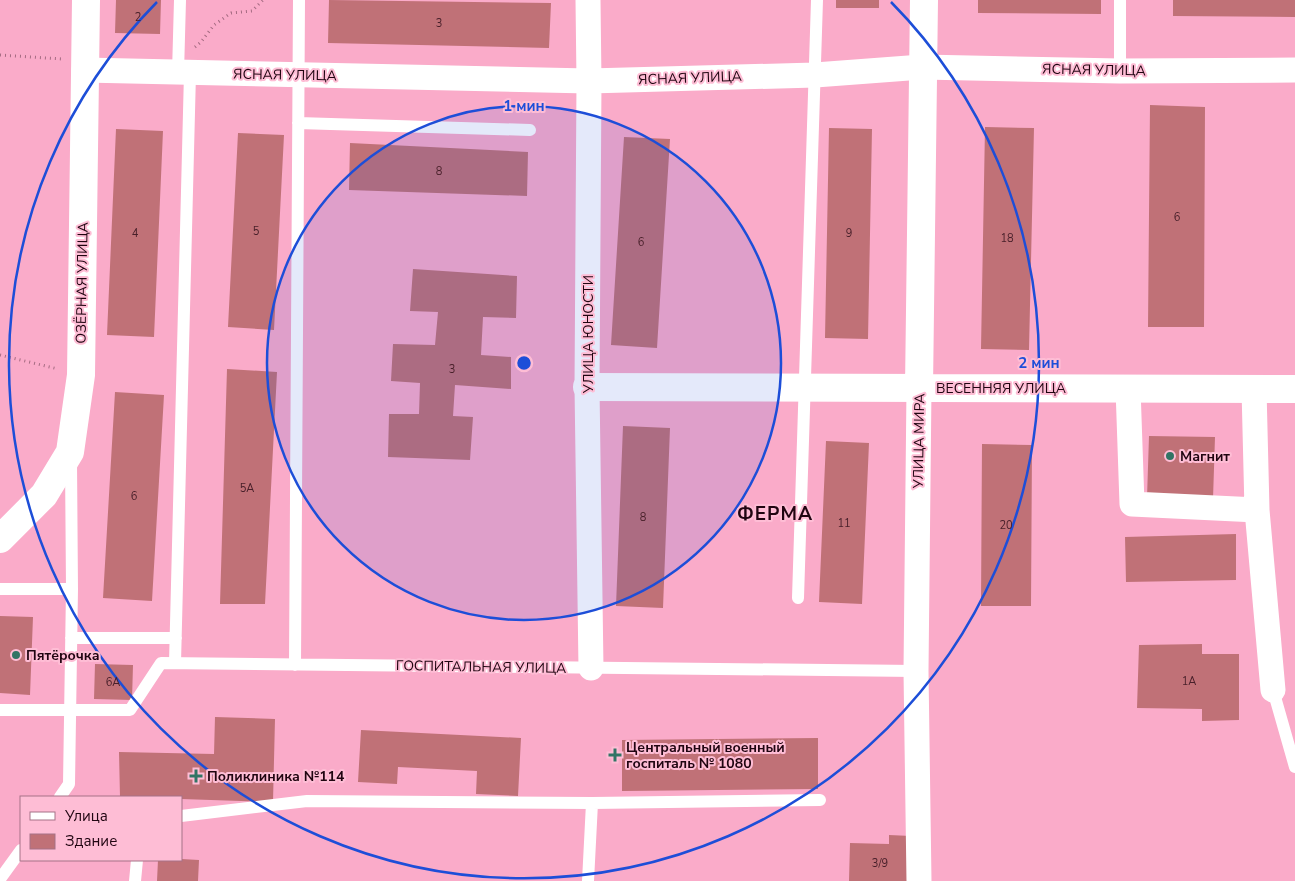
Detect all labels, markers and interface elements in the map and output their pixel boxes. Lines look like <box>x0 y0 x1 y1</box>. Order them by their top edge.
house number: 2 <box>135 10 141 25</box>
house number: 3 <box>436 16 442 31</box>
street label: ЯСНАЯ УЛИЦА <box>1042 60 1146 80</box>
street label: ЯСНАЯ УЛИЦА <box>233 65 337 85</box>
street label: ЯСНАЯ УЛИЦА <box>638 67 742 89</box>
text: 1 мин <box>503 96 545 116</box>
house number: 8 <box>436 164 443 179</box>
house number: 6 <box>1174 210 1181 225</box>
street label: ОЗЁРНАЯ УЛИЦА <box>71 222 93 344</box>
house number: 5 <box>253 224 260 239</box>
house number: 4 <box>132 226 139 241</box>
house number: 9 <box>846 226 852 241</box>
house number: 18 <box>1000 231 1014 246</box>
house number: 6 <box>638 235 645 250</box>
street label: УЛИЦА ЮНОСТИ <box>579 275 598 394</box>
text: 2 мин <box>1018 353 1060 373</box>
centre of rings <box>515 354 533 372</box>
house number: 3 <box>449 362 455 377</box>
street label: ВЕСЕННЯЯ УЛИЦА <box>936 379 1066 398</box>
street label: УЛИЦА МИРА <box>909 393 929 490</box>
place label: Магнит <box>1180 447 1230 466</box>
marker: Магнит <box>1164 450 1176 462</box>
house number: 5А <box>240 481 254 496</box>
house number: 6 <box>131 489 138 504</box>
district label: ФЕРМА <box>737 501 813 527</box>
house number: 8 <box>640 510 647 525</box>
house number: 11 <box>837 516 851 531</box>
house number: 20 <box>999 518 1013 533</box>
place label: Пятёрочка <box>26 646 100 665</box>
marker: Пятёрочка <box>10 649 22 661</box>
street label: ГОСПИТАЛЬНАЯ УЛИЦА <box>396 656 566 678</box>
house number: 1А <box>1182 674 1196 689</box>
house number: 6А <box>106 675 120 690</box>
place label: Центральный военный госпиталь № 1080 <box>626 738 785 773</box>
marker: Центральный военный госпиталь № 1080 <box>608 748 622 762</box>
place label: Поликлиника №114 <box>207 767 345 786</box>
marker: Поликлиника №114 <box>189 769 203 783</box>
legend <box>20 796 182 861</box>
text: Улица <box>64 806 108 826</box>
text: Здание <box>65 831 117 851</box>
house number: 3/9 <box>872 856 888 871</box>

